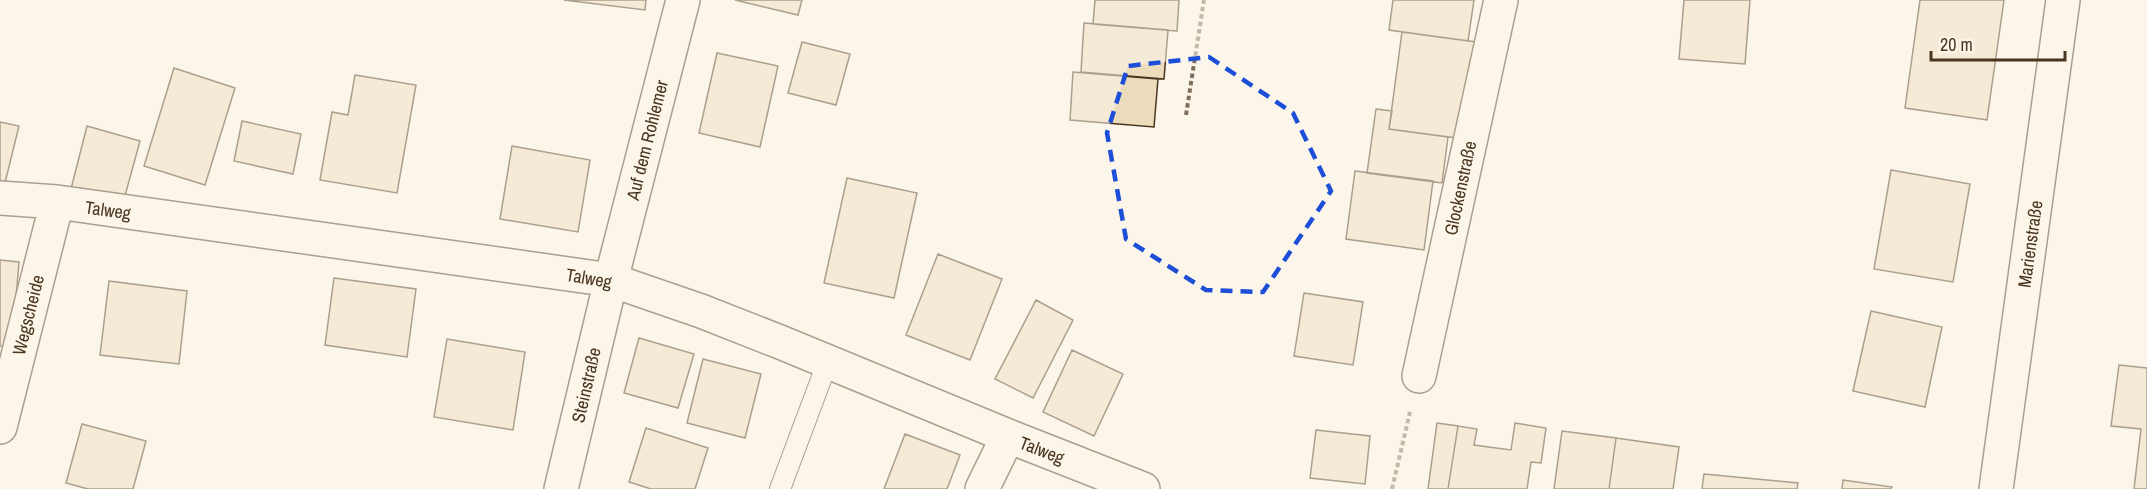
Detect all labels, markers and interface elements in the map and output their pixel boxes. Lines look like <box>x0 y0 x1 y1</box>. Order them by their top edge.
scale bar <box>1931 24 2064 62</box>
text: 20 m <box>1940 32 1973 57</box>
street label: Auf dem Rohlemer <box>620 77 674 204</box>
street label: Glockenstraße <box>1438 138 1482 238</box>
street label: Talweg <box>83 194 133 226</box>
street label: Marienstraße <box>2012 199 2048 289</box>
street label: Talweg <box>564 262 615 294</box>
street label: Wegscheide <box>6 272 50 358</box>
street label: Steinstraße <box>565 345 607 425</box>
street label: Talweg <box>1016 430 1069 470</box>

